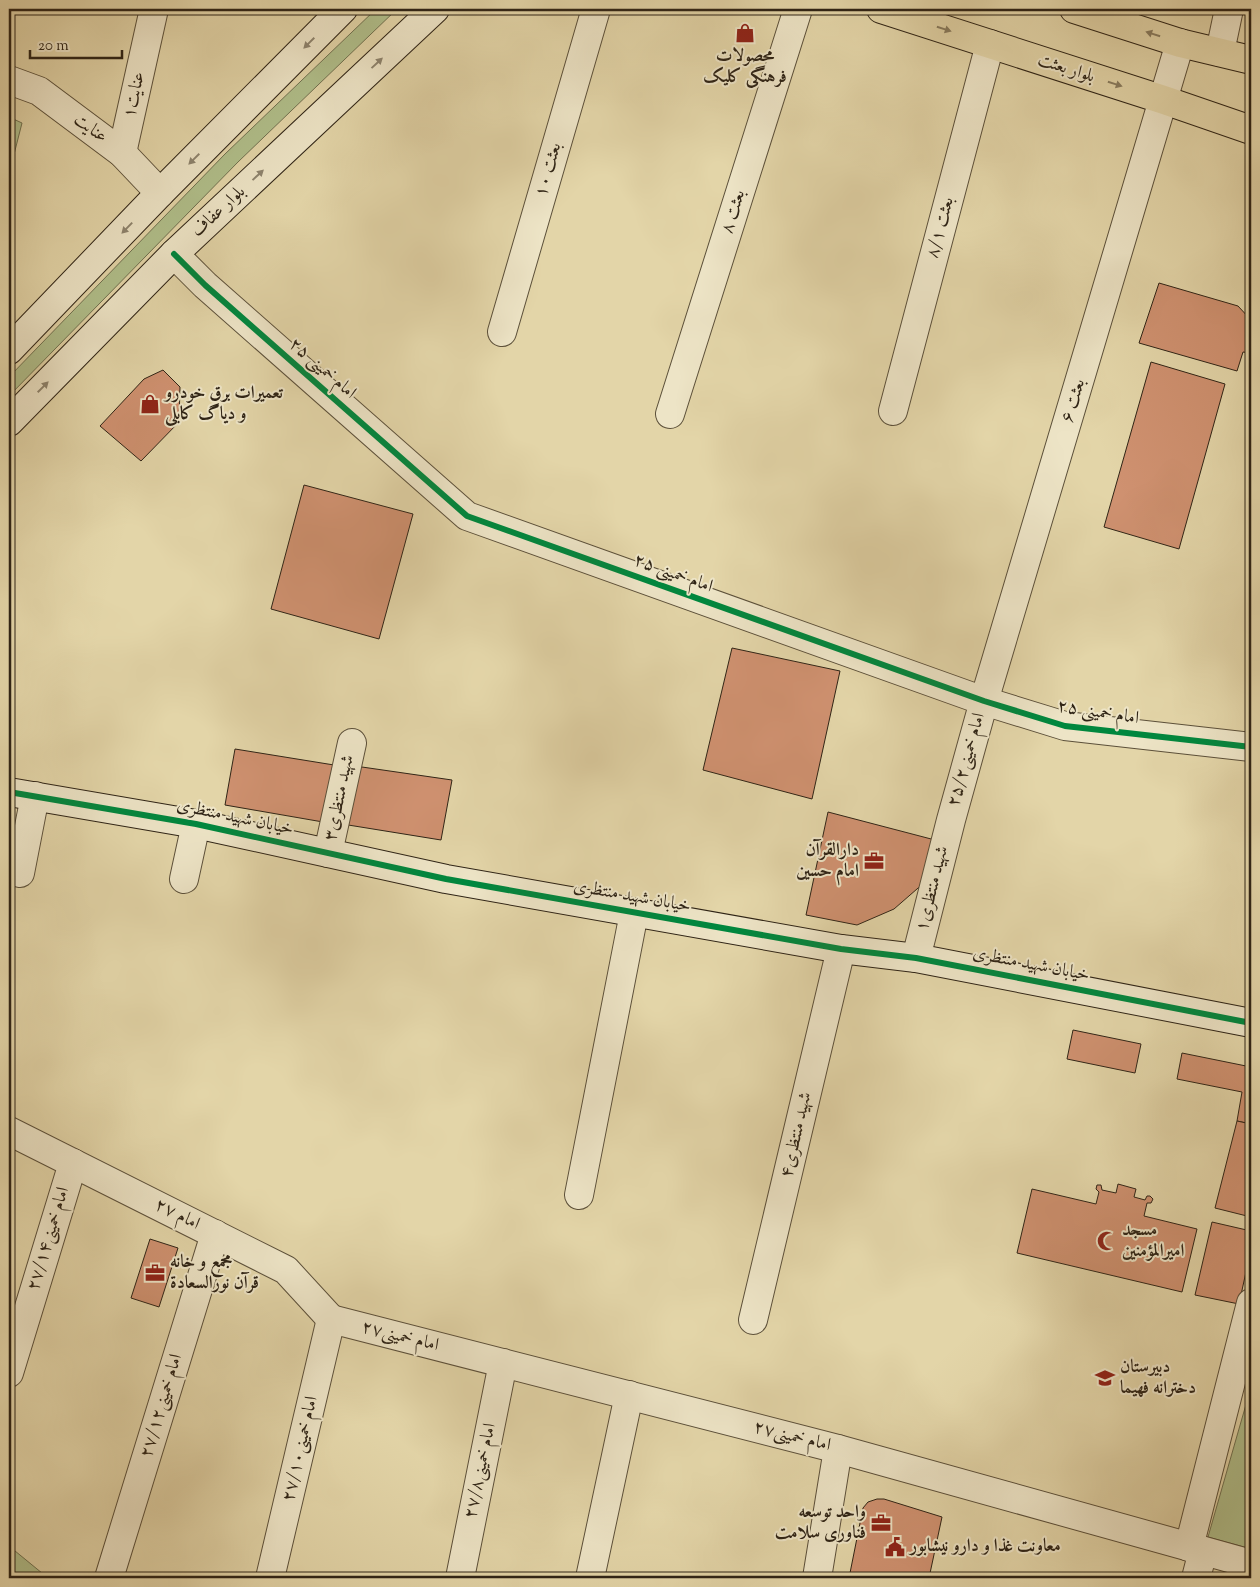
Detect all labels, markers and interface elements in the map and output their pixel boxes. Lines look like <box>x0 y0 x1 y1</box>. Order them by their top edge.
shop icon: محصولات فرهنگی کلیک <box>734 22 756 44</box>
one-way arrow <box>936 26 951 33</box>
scale bar <box>30 28 122 60</box>
one-way arrow <box>1146 30 1161 38</box>
text: 20 m <box>38 36 69 57</box>
one-way arrow <box>303 37 315 49</box>
place label: محصولات فرهنگی کلیک <box>703 44 787 91</box>
street label: بلوار بعثت <box>1034 48 1098 90</box>
one-way arrow <box>370 57 382 69</box>
street label: عنایت۱ <box>117 69 153 121</box>
one-way arrow <box>1108 81 1123 89</box>
street label: عنایت <box>68 108 112 150</box>
street label: بعثت ۱۰ <box>529 140 569 200</box>
one-way arrow <box>188 152 200 164</box>
one-way arrow <box>252 169 264 181</box>
street label: بلوار عفاف <box>186 180 252 244</box>
street label: بعثت ۸ <box>715 187 753 237</box>
street label: بعثت ۸/۱ <box>920 194 962 262</box>
one-way arrow <box>121 221 133 233</box>
street label: امام خمینی ۲۵ <box>282 332 362 407</box>
street label: بعثت ۶ <box>1055 376 1093 426</box>
one-way arrow <box>37 381 49 393</box>
place label: تعمیرات برق خودرو و دیاگ کابلی <box>163 381 284 428</box>
shop icon: تعمیرات برق خودرو و دیاگ کابلی <box>139 393 161 415</box>
street label: امام خمینی ۲۵ <box>629 548 716 601</box>
street label: امام خمینی ۲۵ <box>1055 694 1141 733</box>
street label: امام خمینی۲۵/۲ <box>941 710 994 810</box>
street label: شهید منتظری۳ <box>318 753 362 843</box>
street label: خیابان شهید منتظری <box>174 793 296 843</box>
place label: دارالقرآن امام حسین <box>796 838 859 886</box>
street label: شهید منتظری۱ <box>910 843 956 935</box>
office icon: دارالقرآن امام حسین <box>863 850 885 872</box>
street label: خیابان شهید منتظری <box>571 874 693 920</box>
street label: خیابان شهید منتظری <box>970 941 1092 989</box>
street label: شهید منتظری۴ <box>775 1090 819 1180</box>
street label: امام خمینی۲۷/۱۴ <box>21 1184 78 1294</box>
street label: امام ۲۷ <box>149 1193 204 1238</box>
place label: مسجد امیرالمؤمنین <box>1122 1218 1184 1265</box>
mosque icon: مسجد امیرالمؤمنین <box>1096 1230 1118 1252</box>
place label: مجمع و خانه قرآن نورالسعادة <box>170 1250 259 1297</box>
office icon: مجمع و خانه قرآن نورالسعادة <box>144 1262 166 1284</box>
street label: امام خمینی۲۷ <box>358 1315 441 1360</box>
street label: امام خمینی۲۷/۱۲ <box>134 1351 191 1461</box>
place label: دبیرستان دخترانه فهیما <box>1120 1355 1196 1402</box>
school or university icon: دبیرستان دخترانه فهیما <box>1094 1367 1116 1389</box>
street label: امام خمینی۲۷/۱۰ <box>276 1394 327 1504</box>
street label: امام خمینی۲۷ <box>750 1415 833 1460</box>
street label: امام خمینی۲۷/۸ <box>458 1421 505 1521</box>
place label: واحد توسعه فناوری سلامت <box>775 1500 866 1547</box>
office icon: واحد توسعه فناوری سلامت <box>870 1512 892 1534</box>
place label: معاونت غذا و دارو نیشابور <box>908 1534 1061 1560</box>
public building icon: معاونت غذا و دارو نیشابور <box>884 1536 906 1558</box>

